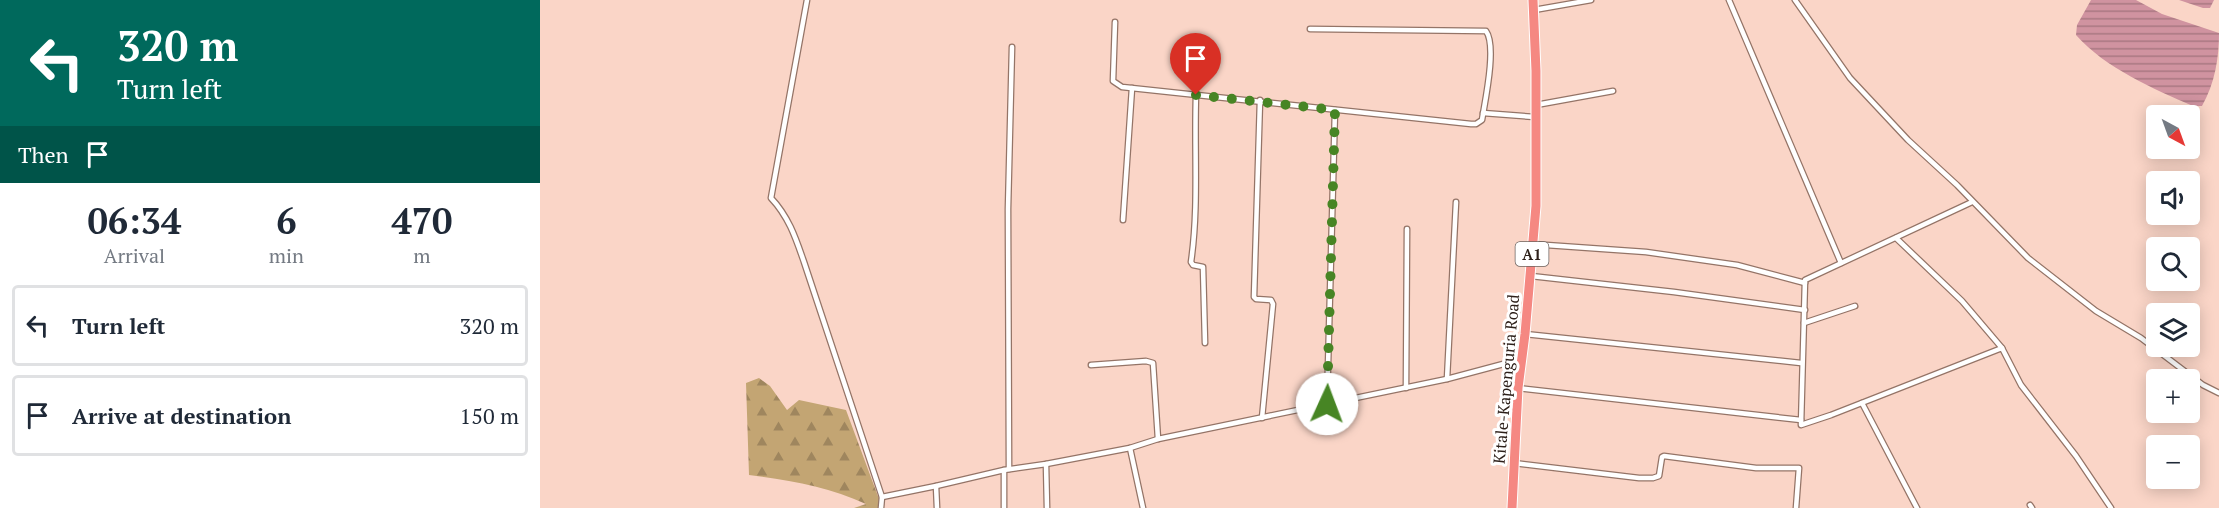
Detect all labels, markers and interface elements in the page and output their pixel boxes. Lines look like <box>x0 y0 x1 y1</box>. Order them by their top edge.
text: 320 m <box>117 17 238 73</box>
icon: left <box>18 24 96 102</box>
pin <box>1170 33 1221 95</box>
icon: arrive <box>1179 42 1212 75</box>
text: Turn left <box>117 71 222 107</box>
north arrow <box>2146 105 2200 159</box>
map controls <box>2146 105 2200 489</box>
icon: arrive <box>81 138 114 171</box>
text: Then <box>18 140 69 169</box>
button: sound <box>2146 171 2200 225</box>
text: 06:34 <box>88 197 181 244</box>
text: 6 <box>276 197 297 244</box>
text: 470 <box>391 197 452 244</box>
button: search <box>2146 237 2200 291</box>
text: Arrival <box>104 242 165 269</box>
text: min <box>269 242 304 269</box>
text: m <box>413 242 431 269</box>
road number: A1 <box>1516 242 1548 266</box>
street label: Kitale-Kapenguria Road <box>1488 293 1524 465</box>
button: layers <box>2146 303 2200 357</box>
icon: left <box>21 309 54 342</box>
text: Turn left <box>72 311 165 340</box>
text: 320 m <box>459 311 519 340</box>
button: + <box>2146 369 2200 423</box>
position arrow <box>1295 372 1359 436</box>
icon: arrive <box>21 399 54 432</box>
text: Arrive at destination <box>72 401 291 430</box>
text: 150 m <box>459 401 519 430</box>
button: − <box>2146 435 2200 489</box>

